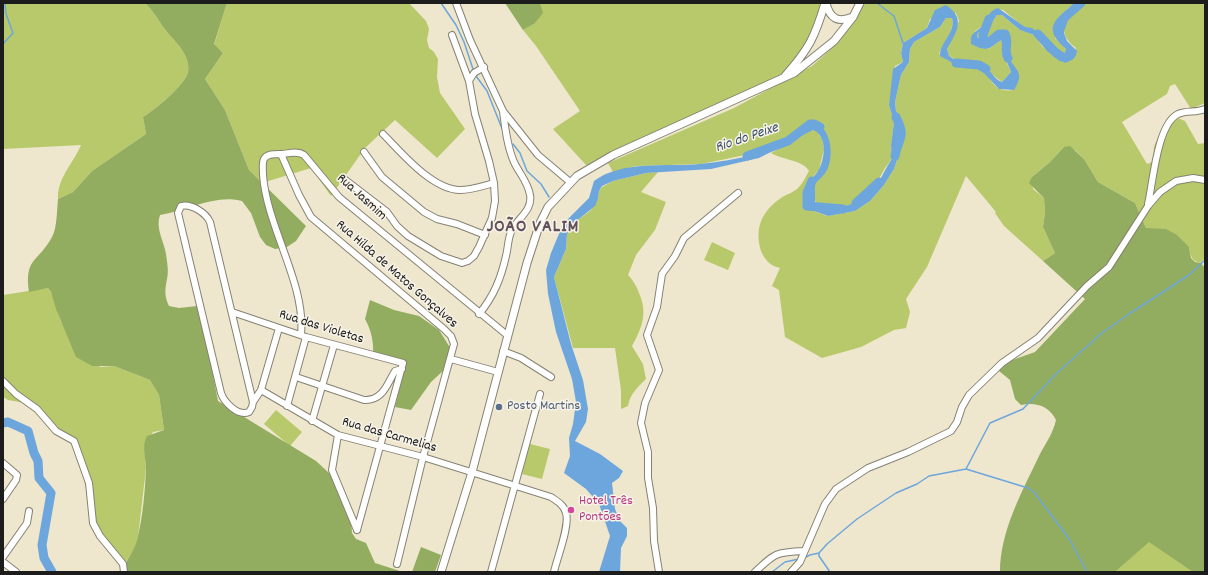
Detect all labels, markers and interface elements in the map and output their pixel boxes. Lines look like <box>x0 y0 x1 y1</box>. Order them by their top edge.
water label: Rio do Peixe <box>713 120 781 158</box>
street label: Rua Jasmim <box>332 171 390 225</box>
street label: Rua Hilda de Matos Gonçalves <box>331 217 461 333</box>
district label: JOÃO VALIM <box>487 218 579 240</box>
street label: Rua das Violetas <box>277 307 365 349</box>
place label: Posto Martins <box>507 399 580 415</box>
marker: Posto Martins <box>494 402 504 412</box>
street label: Rua das Carmelias <box>340 414 438 458</box>
place label: Hotel Três Pontões <box>579 494 633 526</box>
marker: Hotel Três Pontões <box>566 505 576 515</box>

